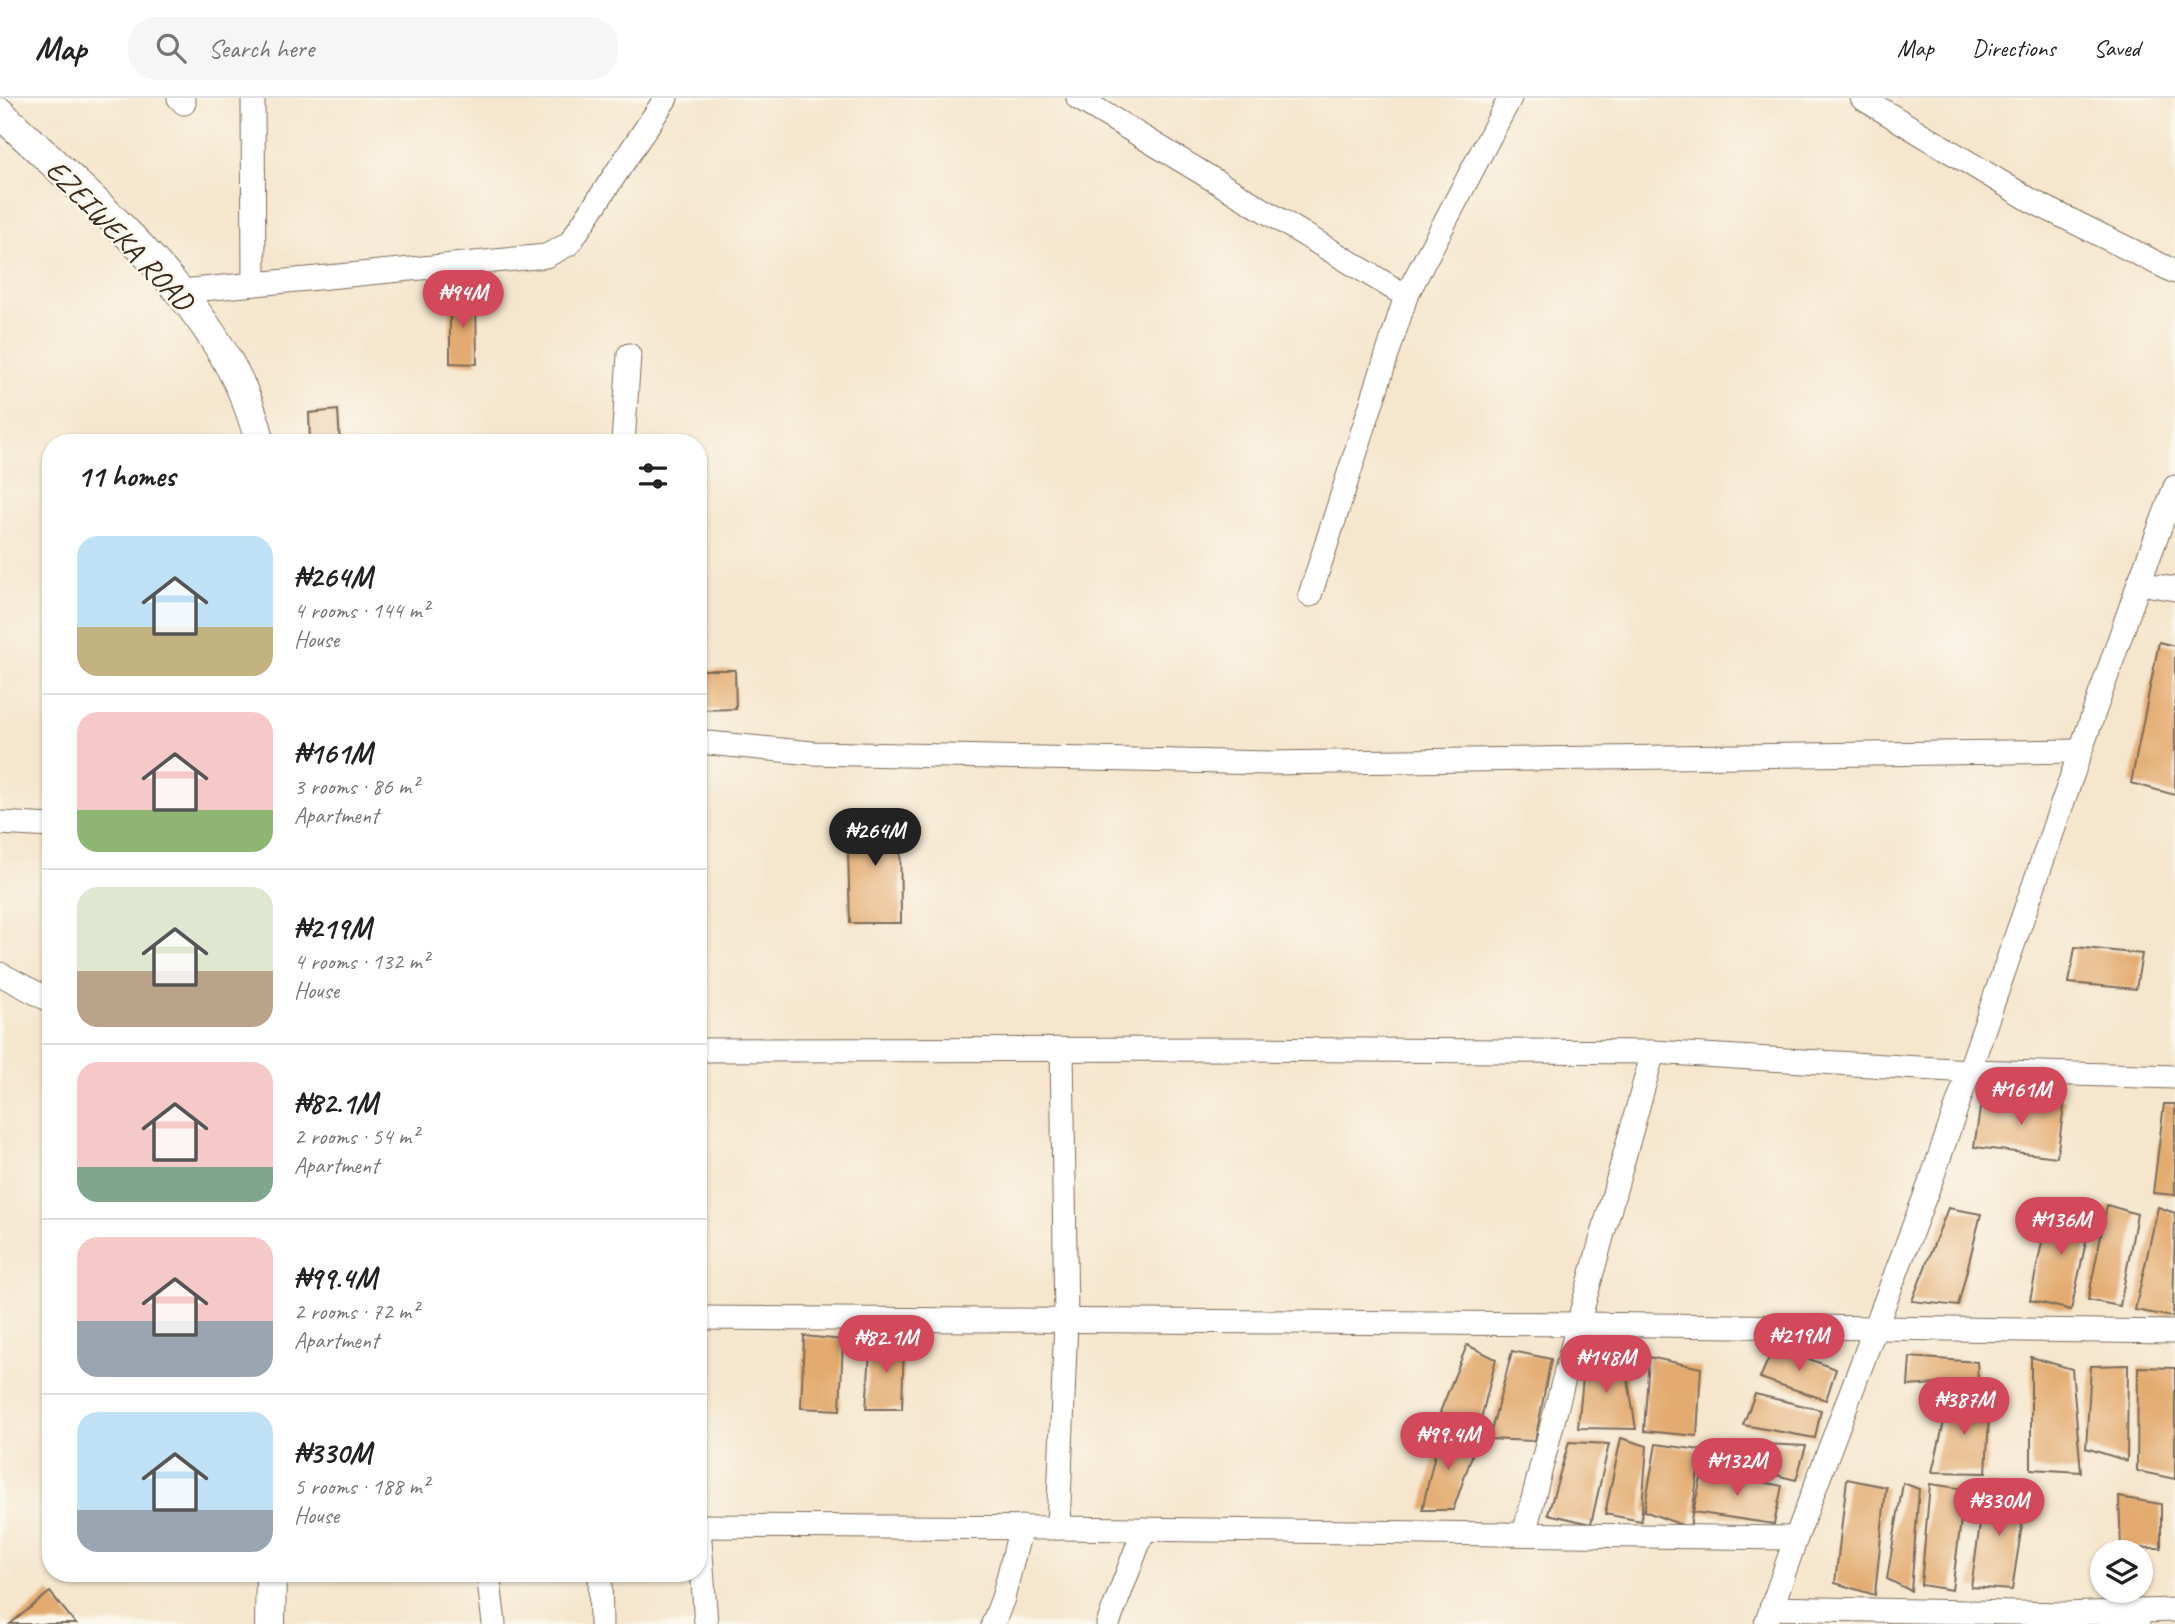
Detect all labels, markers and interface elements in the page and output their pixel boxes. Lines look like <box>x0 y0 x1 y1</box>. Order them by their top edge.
search box <box>128 17 618 80</box>
text: Map <box>35 27 86 69</box>
icon: search <box>152 29 190 67</box>
text: Search here <box>208 32 314 65</box>
text: Map <box>1897 33 1934 63</box>
text: Directions <box>1972 33 2055 63</box>
text: Saved <box>2093 33 2140 63</box>
street label: EZEIWEKA ROAD <box>38 151 204 321</box>
pin: ₦94M <box>422 271 504 330</box>
text: ₦94M <box>439 278 487 307</box>
text: 11 homes <box>77 457 175 495</box>
icon: filters <box>634 457 672 495</box>
text: ₦264M <box>294 558 372 596</box>
icon: home <box>133 564 217 648</box>
text: 4 rooms · 144 m² <box>294 596 429 625</box>
text: House <box>294 625 339 654</box>
text: ₦161M <box>294 734 372 772</box>
icon: home <box>133 740 217 824</box>
text: 3 rooms · 86 m² <box>294 772 418 801</box>
text: Apartment <box>294 801 379 830</box>
pin: ₦264M <box>826 808 924 868</box>
text: ₦264M <box>845 816 905 845</box>
text: ₦219M <box>294 909 371 947</box>
icon: home <box>133 915 217 999</box>
text: 4 rooms · 132 m² <box>294 947 429 976</box>
text: House <box>294 976 339 1005</box>
pin: ₦161M <box>1972 1068 2070 1127</box>
text: ₦161M <box>1991 1075 2051 1104</box>
text: ₦82.1M <box>294 1084 377 1122</box>
icon: home <box>133 1090 217 1174</box>
text: 2 rooms · 54 m² <box>294 1122 418 1151</box>
text: Apartment <box>294 1151 379 1180</box>
pin: ₦136M <box>2012 1198 2110 1257</box>
text: ₦136M <box>2031 1205 2091 1234</box>
text: ₦99.4M <box>294 1259 376 1297</box>
icon: home <box>133 1265 217 1349</box>
text: 2 rooms · 72 m² <box>294 1297 418 1326</box>
pin: ₦219M <box>1750 1314 1848 1373</box>
pin: ₦82.1M <box>829 1316 943 1375</box>
text: ₦219M <box>1770 1321 1828 1350</box>
text: ₦82.1M <box>854 1323 918 1352</box>
text: Apartment <box>294 1326 379 1355</box>
pin: ₦148M <box>1557 1336 1655 1395</box>
text: ₦148M <box>1576 1343 1636 1372</box>
pin: ₦387M <box>1915 1378 2013 1437</box>
text: ₦387M <box>1934 1385 1994 1414</box>
pin: ₦99.4M <box>1391 1412 1505 1472</box>
text: ₦99.4M <box>1416 1420 1480 1449</box>
text: ₦330M <box>294 1434 371 1472</box>
pin: ₦132M <box>1688 1438 1786 1498</box>
icon: home <box>133 1440 217 1524</box>
text: ₦132M <box>1707 1446 1767 1475</box>
text: 5 rooms · 188 m² <box>294 1472 429 1501</box>
pin: ₦330M <box>1950 1478 2048 1538</box>
text: ₦330M <box>1969 1486 2029 1515</box>
text: House <box>294 1501 339 1530</box>
map controls <box>2090 1540 2153 1603</box>
button: layers <box>2090 1540 2153 1603</box>

